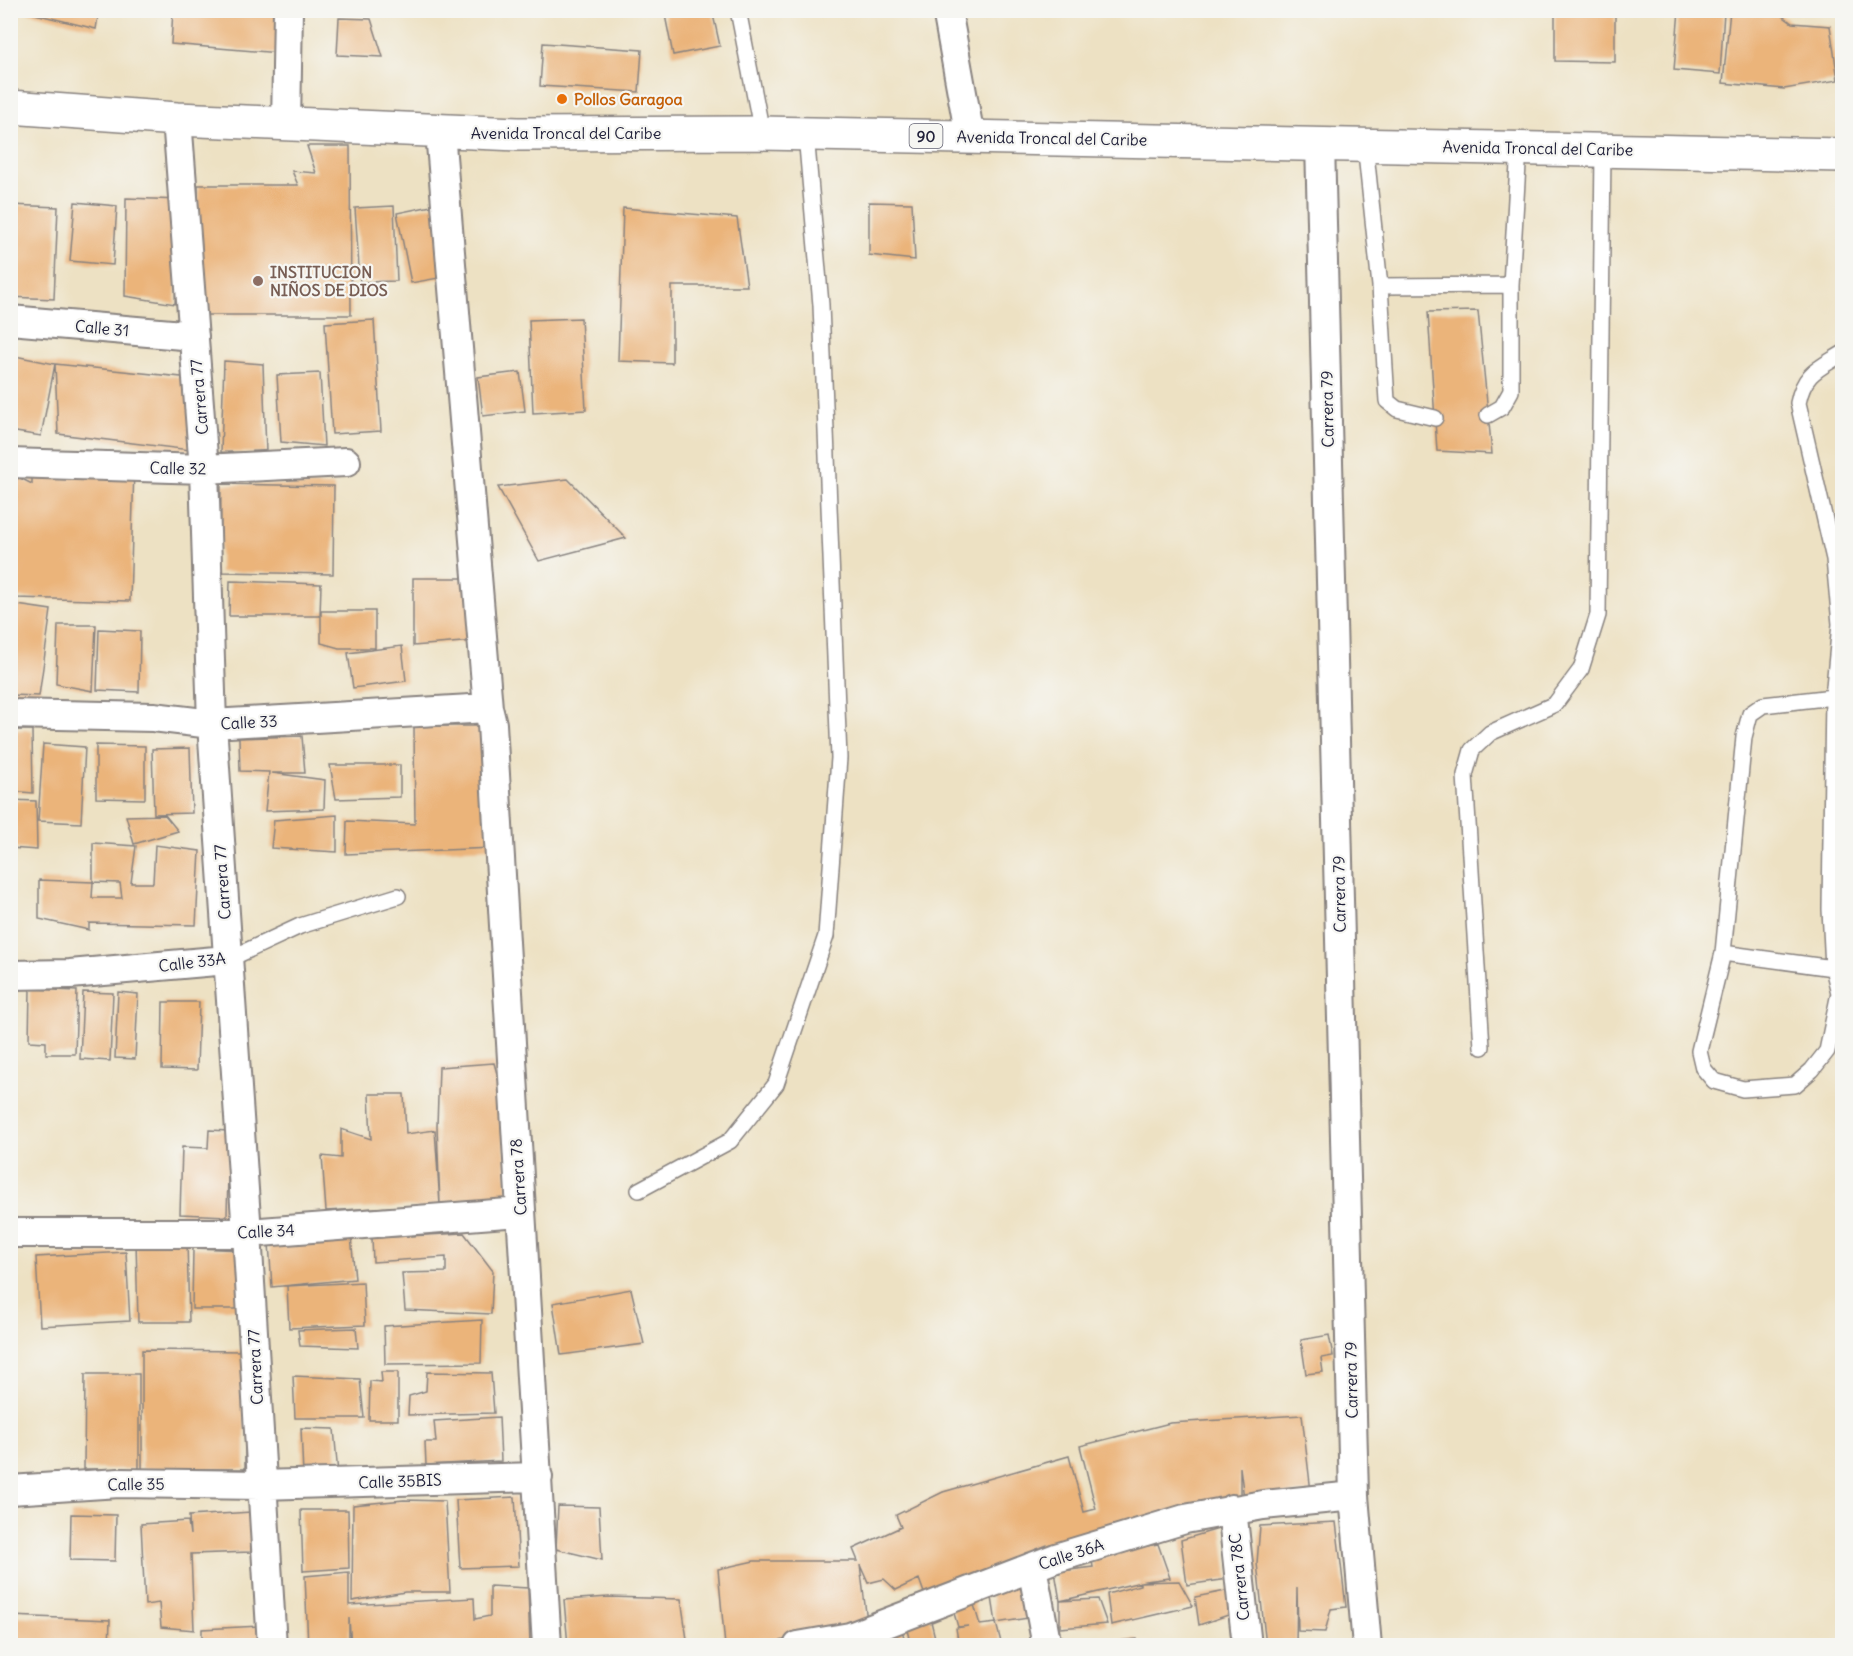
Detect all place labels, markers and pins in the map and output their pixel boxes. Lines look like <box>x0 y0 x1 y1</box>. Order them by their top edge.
place label: Pollos Garagoa <box>574 89 683 110</box>
marker: Pollos Garagoa <box>555 92 569 106</box>
place label: INSTITUCION NIÑOS DE DIOS <box>270 262 388 300</box>
marker: INSTITUCION NIÑOS DE DIOS <box>251 274 265 288</box>

